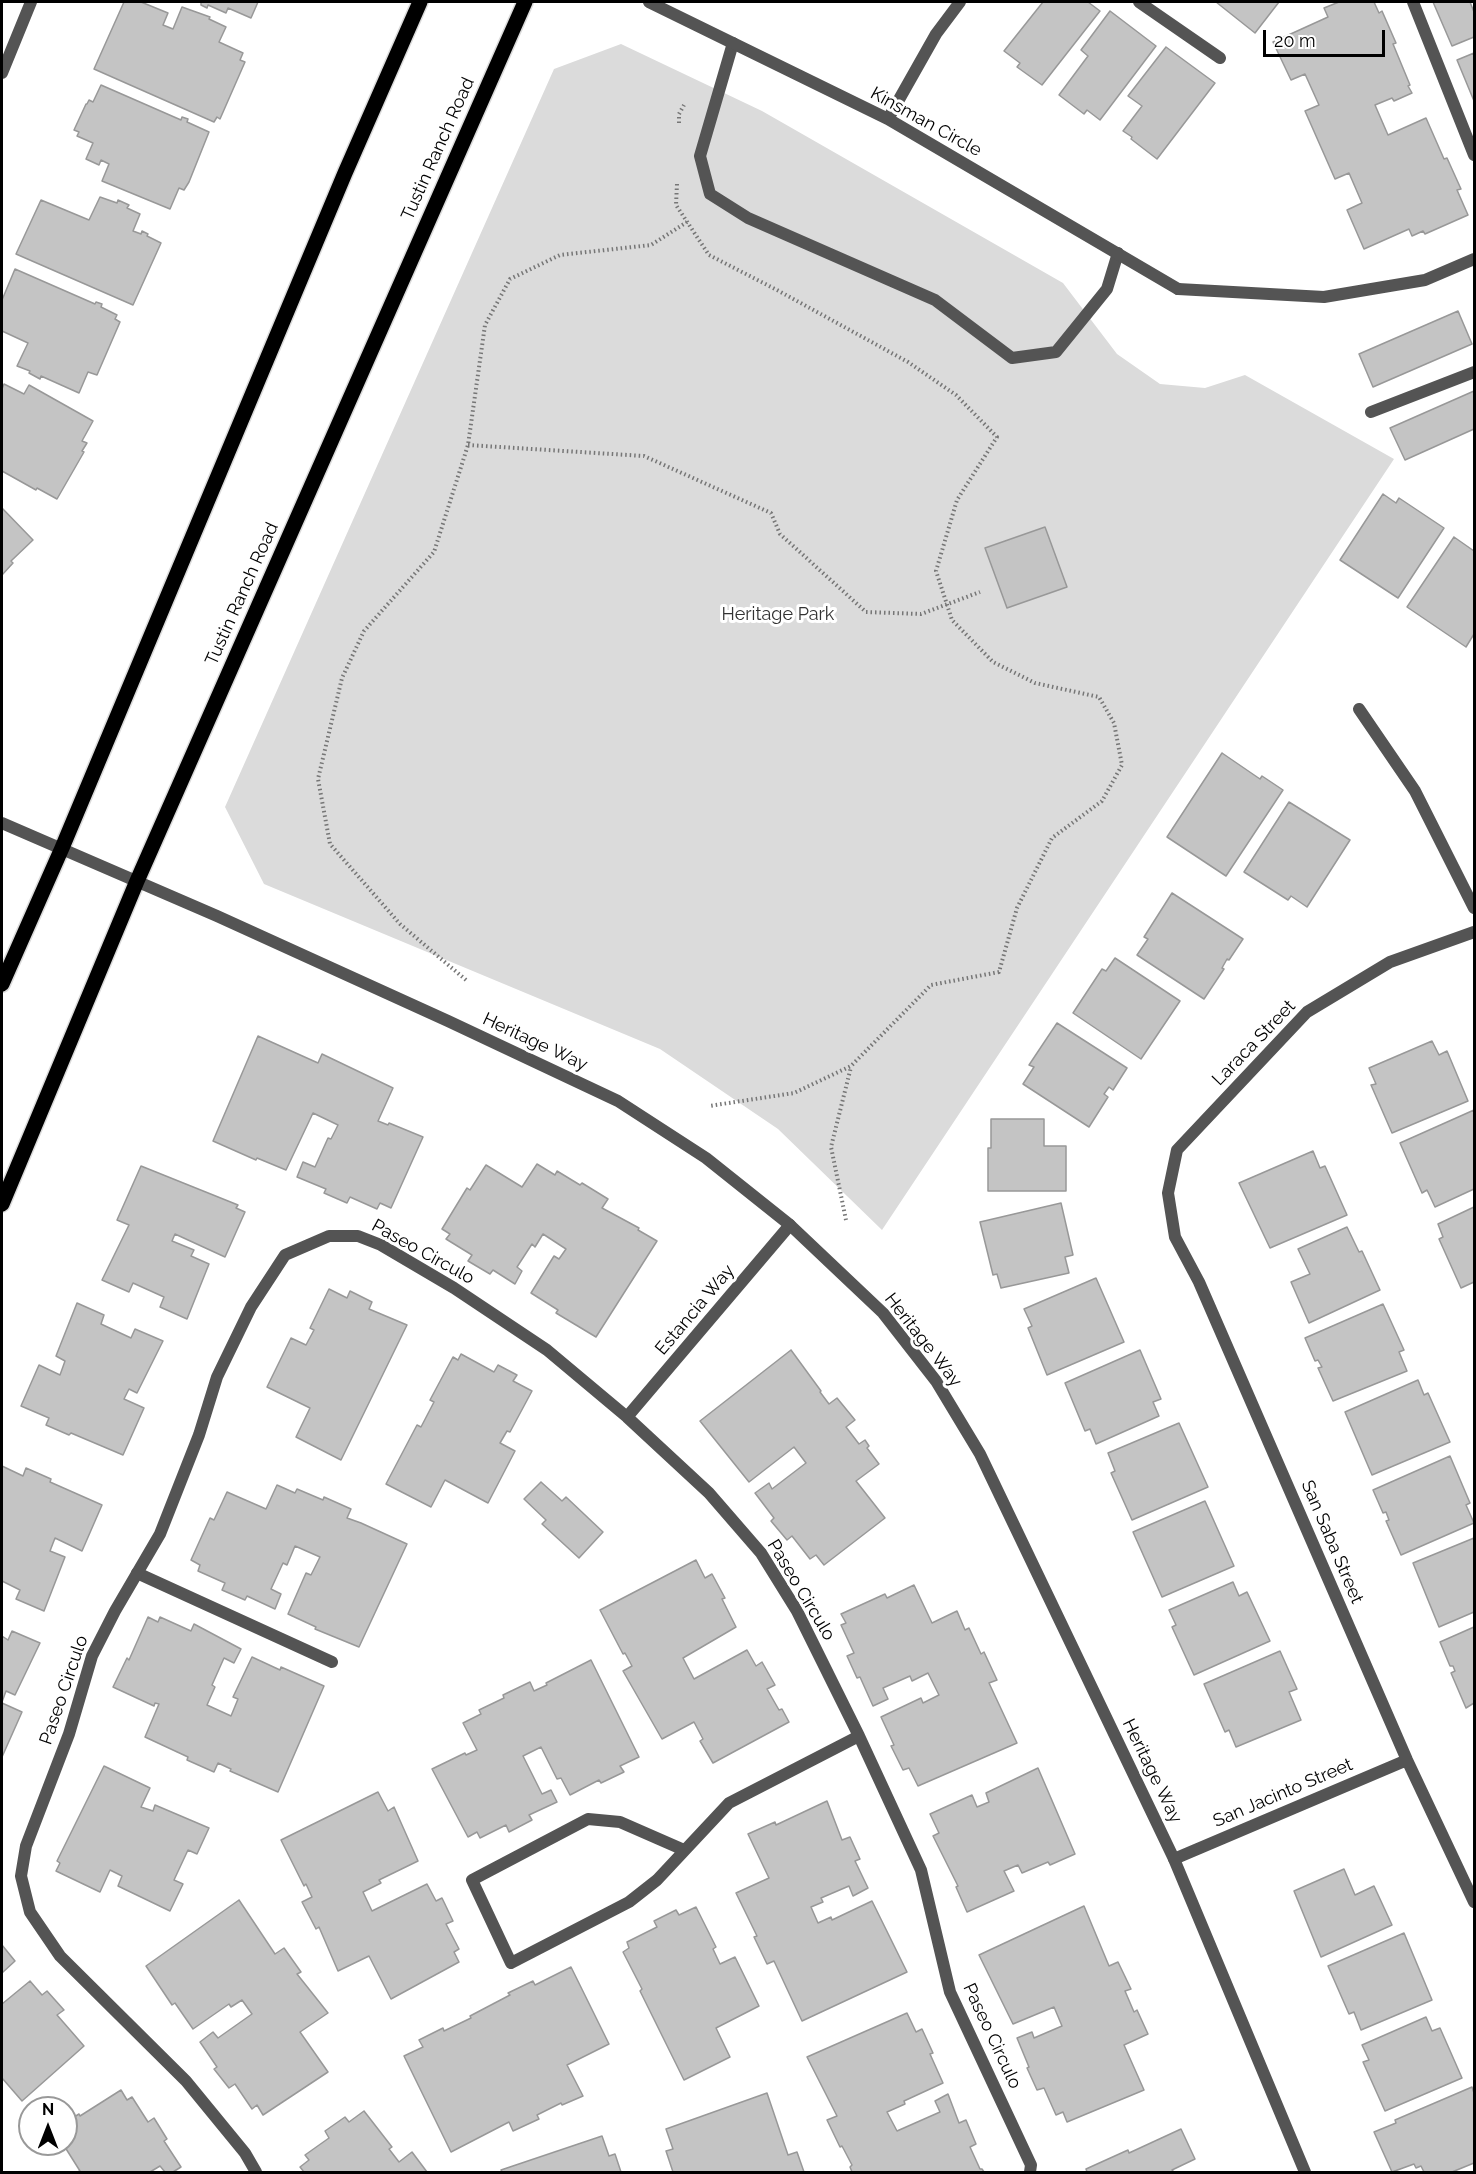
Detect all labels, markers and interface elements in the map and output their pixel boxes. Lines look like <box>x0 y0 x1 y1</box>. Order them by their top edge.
scale bar <box>1266 18 1388 56</box>
text: 20 m <box>1274 30 1316 51</box>
street label: Tustin Ranch Road <box>397 74 479 224</box>
street label: Kinsman Circle <box>867 83 985 161</box>
street label: Tustin Ranch Road <box>201 519 283 669</box>
park label: Heritage Park <box>722 604 834 626</box>
street label: Laraca Street <box>1208 996 1300 1090</box>
street label: Heritage Way <box>479 1008 591 1076</box>
street label: Paseo Circulo <box>368 1215 478 1289</box>
street label: Estancia Way <box>651 1260 739 1360</box>
street label: Heritage Way <box>880 1289 966 1391</box>
street label: San Saba Street <box>1296 1477 1368 1607</box>
street label: Paseo Circulo <box>762 1536 840 1644</box>
street label: Paseo Circulo <box>35 1633 93 1747</box>
street label: Heritage Way <box>1117 1715 1187 1827</box>
street label: San Jacinto Street <box>1210 1754 1356 1832</box>
street label: Paseo Circulo <box>958 1980 1026 2092</box>
north arrow <box>18 2096 78 2156</box>
text: N <box>42 2100 54 2119</box>

